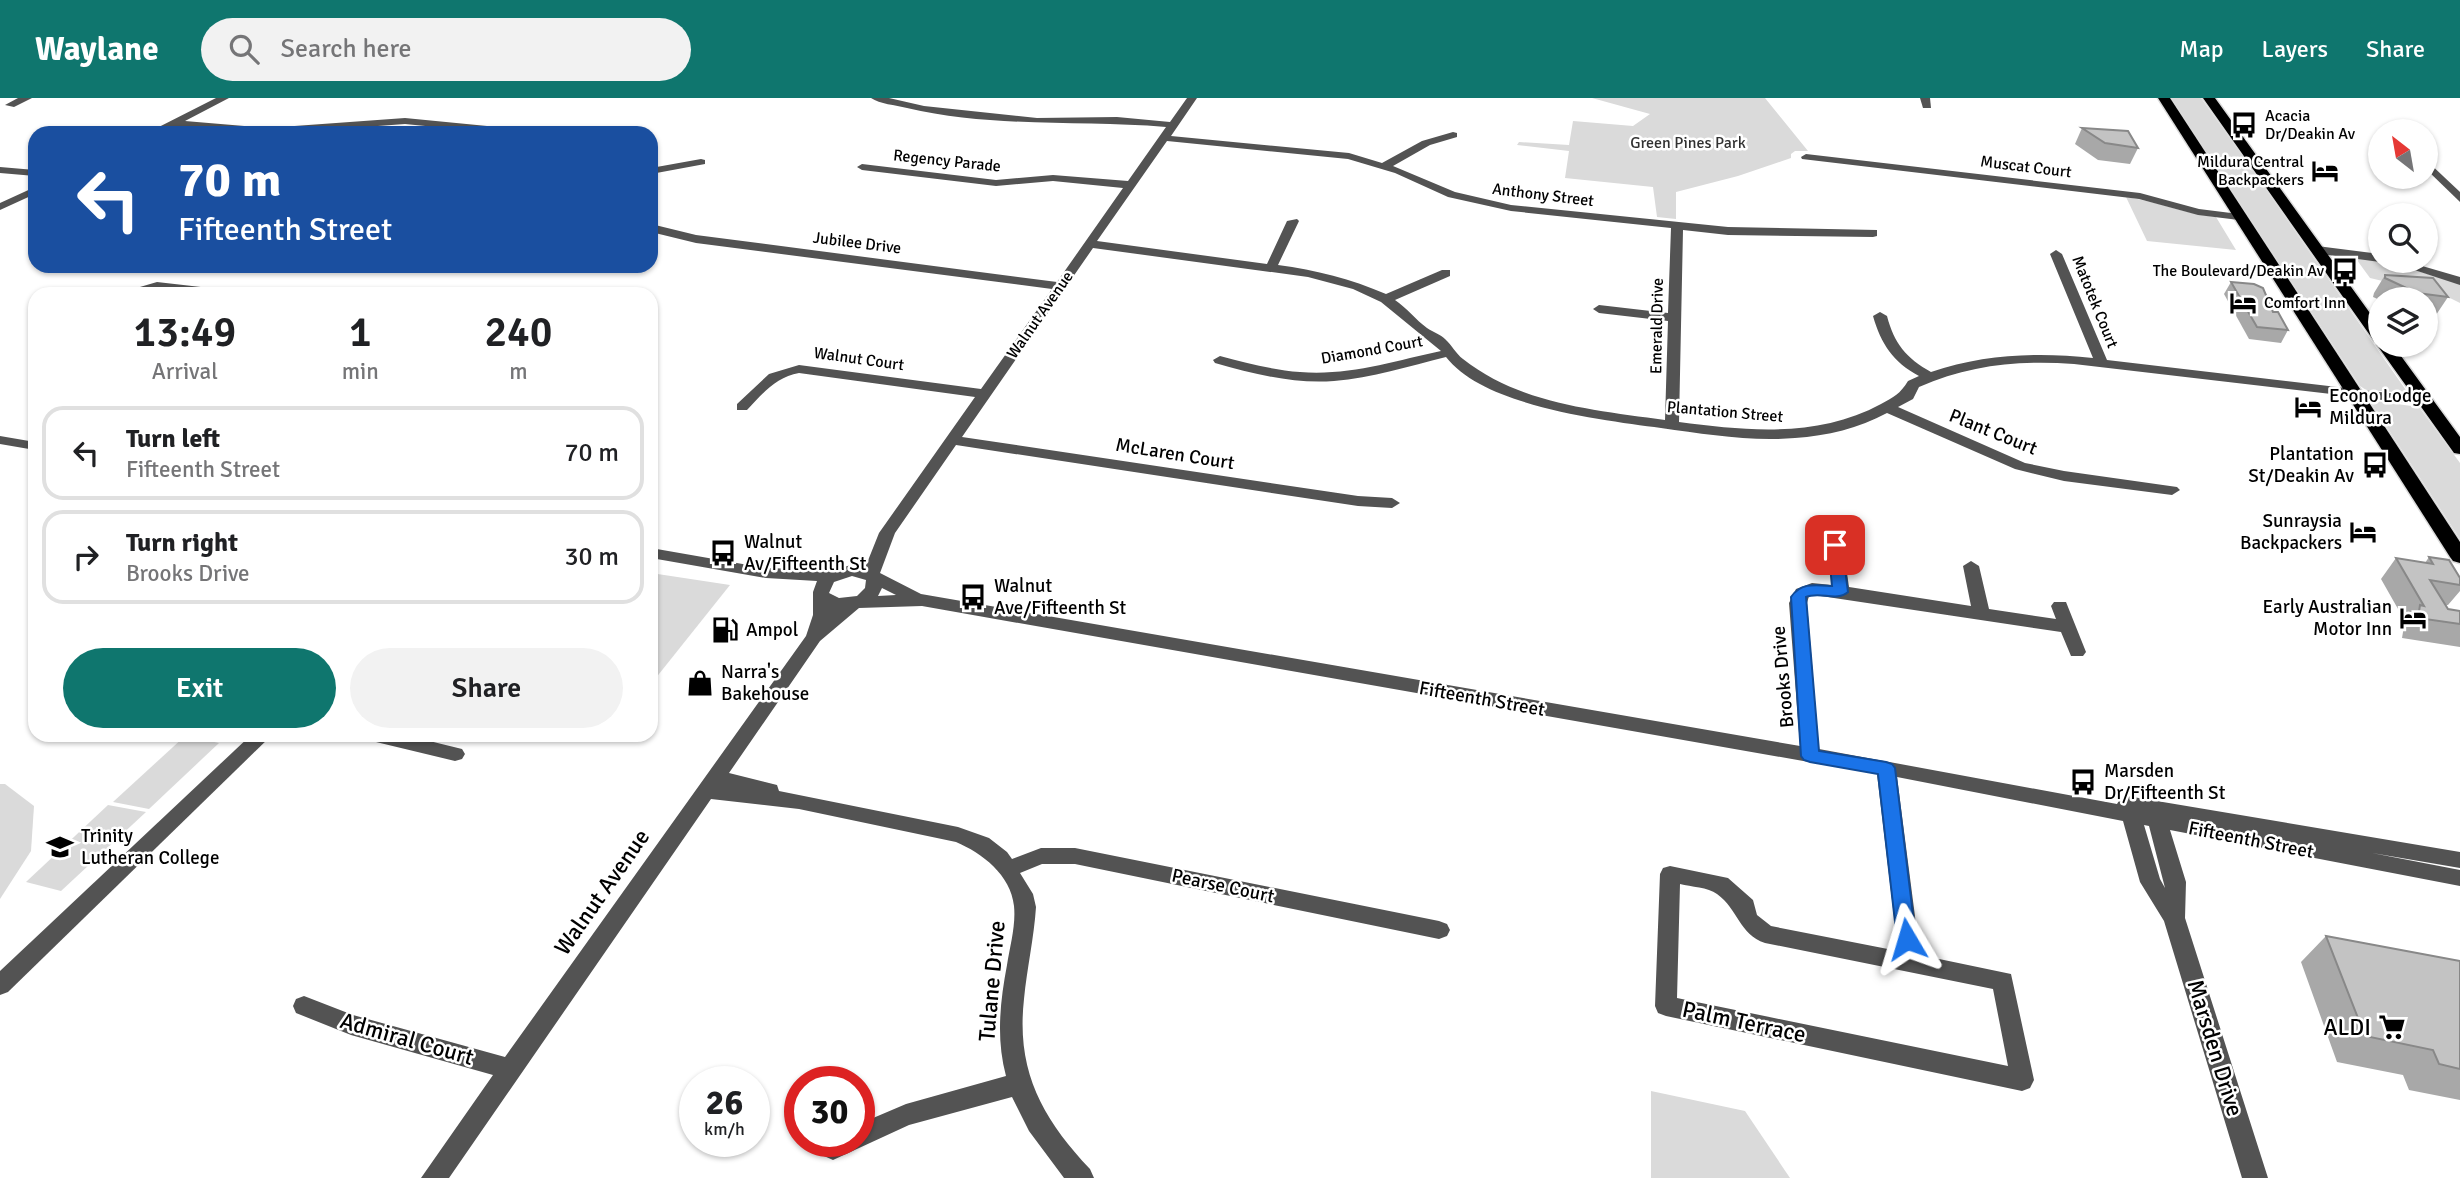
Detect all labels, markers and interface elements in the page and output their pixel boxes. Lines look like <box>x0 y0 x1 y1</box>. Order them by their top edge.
search box <box>201 18 691 81</box>
text: Waylane <box>35 29 159 70</box>
icon: search <box>225 30 263 68</box>
text: Search here <box>281 33 412 65</box>
text: Map <box>2179 34 2224 64</box>
text: Layers <box>2262 34 2328 64</box>
text: Share <box>2366 34 2425 64</box>
place label: Acacia Dr/Deakin Av <box>2265 106 2356 144</box>
bus stop icon: Acacia Dr/Deakin Av <box>2229 110 2259 140</box>
north arrow <box>2368 119 2438 189</box>
map controls <box>2368 119 2438 357</box>
park label: Green Pines Park <box>1630 133 1746 153</box>
street label: Regency Parade <box>892 145 1002 177</box>
text: 70 m <box>178 150 281 210</box>
street label: Muscat Court <box>1979 151 2073 183</box>
place label: Mildura Central Backpackers <box>2197 152 2304 190</box>
icon: left <box>63 154 154 245</box>
hotel icon: Mildura Central Backpackers <box>2310 156 2340 186</box>
street label: Anthony Street <box>1491 179 1595 211</box>
button: search <box>2368 203 2438 273</box>
text: Fifteenth Street <box>178 210 392 249</box>
street label: Jubilee Drive <box>812 228 902 258</box>
street label: Matotek Court <box>2067 253 2123 352</box>
bus stop icon: The Boulevard/Deakin Av <box>2330 256 2360 286</box>
place label: The Boulevard/Deakin Av <box>2153 261 2325 281</box>
street label: Walnut Avenue <box>1002 267 1078 363</box>
street label: Emerald Drive <box>1646 278 1668 374</box>
button: layers <box>2368 287 2438 357</box>
hotel icon: Comfort Inn <box>2228 288 2258 318</box>
place label: Comfort Inn <box>2264 293 2346 313</box>
text: 13:49 <box>134 307 236 358</box>
text: 1 <box>349 307 372 358</box>
text: 240 <box>484 307 552 358</box>
street label: Diamond Court <box>1320 331 1425 369</box>
street label: Walnut Court <box>813 343 906 375</box>
text: Arrival <box>152 357 218 386</box>
text: min <box>342 357 379 386</box>
text: m <box>509 357 528 386</box>
place label: Econo Lodge Mildura <box>2329 384 2432 430</box>
hotel icon: Econo Lodge Mildura <box>2293 392 2323 422</box>
street label: Plantation Street <box>1666 397 1784 427</box>
street label: Plant Court <box>1945 403 2041 461</box>
text: Turn left <box>126 423 220 455</box>
street label: McLaren Court <box>1114 433 1236 475</box>
icon: left <box>67 434 105 472</box>
text: 70 m <box>564 437 619 469</box>
place label: Plantation St/Deakin Av <box>2248 442 2354 488</box>
bus stop icon: Plantation St/Deakin Av <box>2360 450 2390 480</box>
text: Fifteenth Street <box>126 455 280 484</box>
place label: Sunraysia Backpackers <box>2240 509 2342 555</box>
pin <box>1805 515 1865 575</box>
hotel icon: Sunraysia Backpackers <box>2348 517 2378 547</box>
icon: arrive <box>1816 526 1854 564</box>
text: Turn right <box>126 527 238 559</box>
place label: Walnut Av/Fifteenth St <box>744 530 867 576</box>
icon: right <box>67 538 105 576</box>
bus stop icon: Walnut Av/Fifteenth St <box>708 538 738 568</box>
text: 30 m <box>564 541 619 573</box>
text: Brooks Drive <box>126 559 250 588</box>
place label: Walnut Ave/Fifteenth St <box>994 574 1127 620</box>
bus stop icon: Walnut Ave/Fifteenth St <box>958 582 988 612</box>
place label: Early Australian Motor Inn <box>2262 595 2392 641</box>
hotel icon: Early Australian Motor Inn <box>2398 603 2428 633</box>
fuel station icon: Ampol <box>710 615 740 645</box>
place label: Ampol <box>746 618 798 642</box>
street label: Brooks Drive <box>1767 625 1799 729</box>
button: Exit <box>63 648 336 728</box>
button: Share <box>350 648 623 728</box>
place label: Narra's Bakehouse <box>721 660 809 706</box>
shop icon: Narra's Bakehouse <box>685 668 715 698</box>
street label: Fifteenth Street <box>1417 676 1547 722</box>
place label: Marsden Dr/Fifteenth St <box>2104 759 2226 805</box>
bus stop icon: Marsden Dr/Fifteenth St <box>2068 767 2098 797</box>
street label: Fifteenth Street <box>2186 816 2316 864</box>
street label: Walnut Avenue <box>548 823 656 961</box>
place label: Trinity Lutheran College <box>81 824 219 870</box>
school or university icon: Trinity Lutheran College <box>45 832 75 862</box>
street label: Pearse Court <box>1170 863 1277 909</box>
position arrow <box>1870 902 1944 976</box>
street label: Tulane Drive <box>972 919 1012 1043</box>
street label: Marsden Drive <box>2180 976 2250 1120</box>
street label: Palm Terrace <box>1679 995 1809 1049</box>
street label: Admiral Court <box>337 1006 477 1072</box>
supermarket icon: ALDI <box>2377 1012 2407 1042</box>
place label: ALDI <box>2324 1013 2371 1042</box>
speed limit sign: 30 <box>784 1066 875 1157</box>
text: 26 <box>706 1081 743 1124</box>
text: km/h <box>704 1118 745 1140</box>

